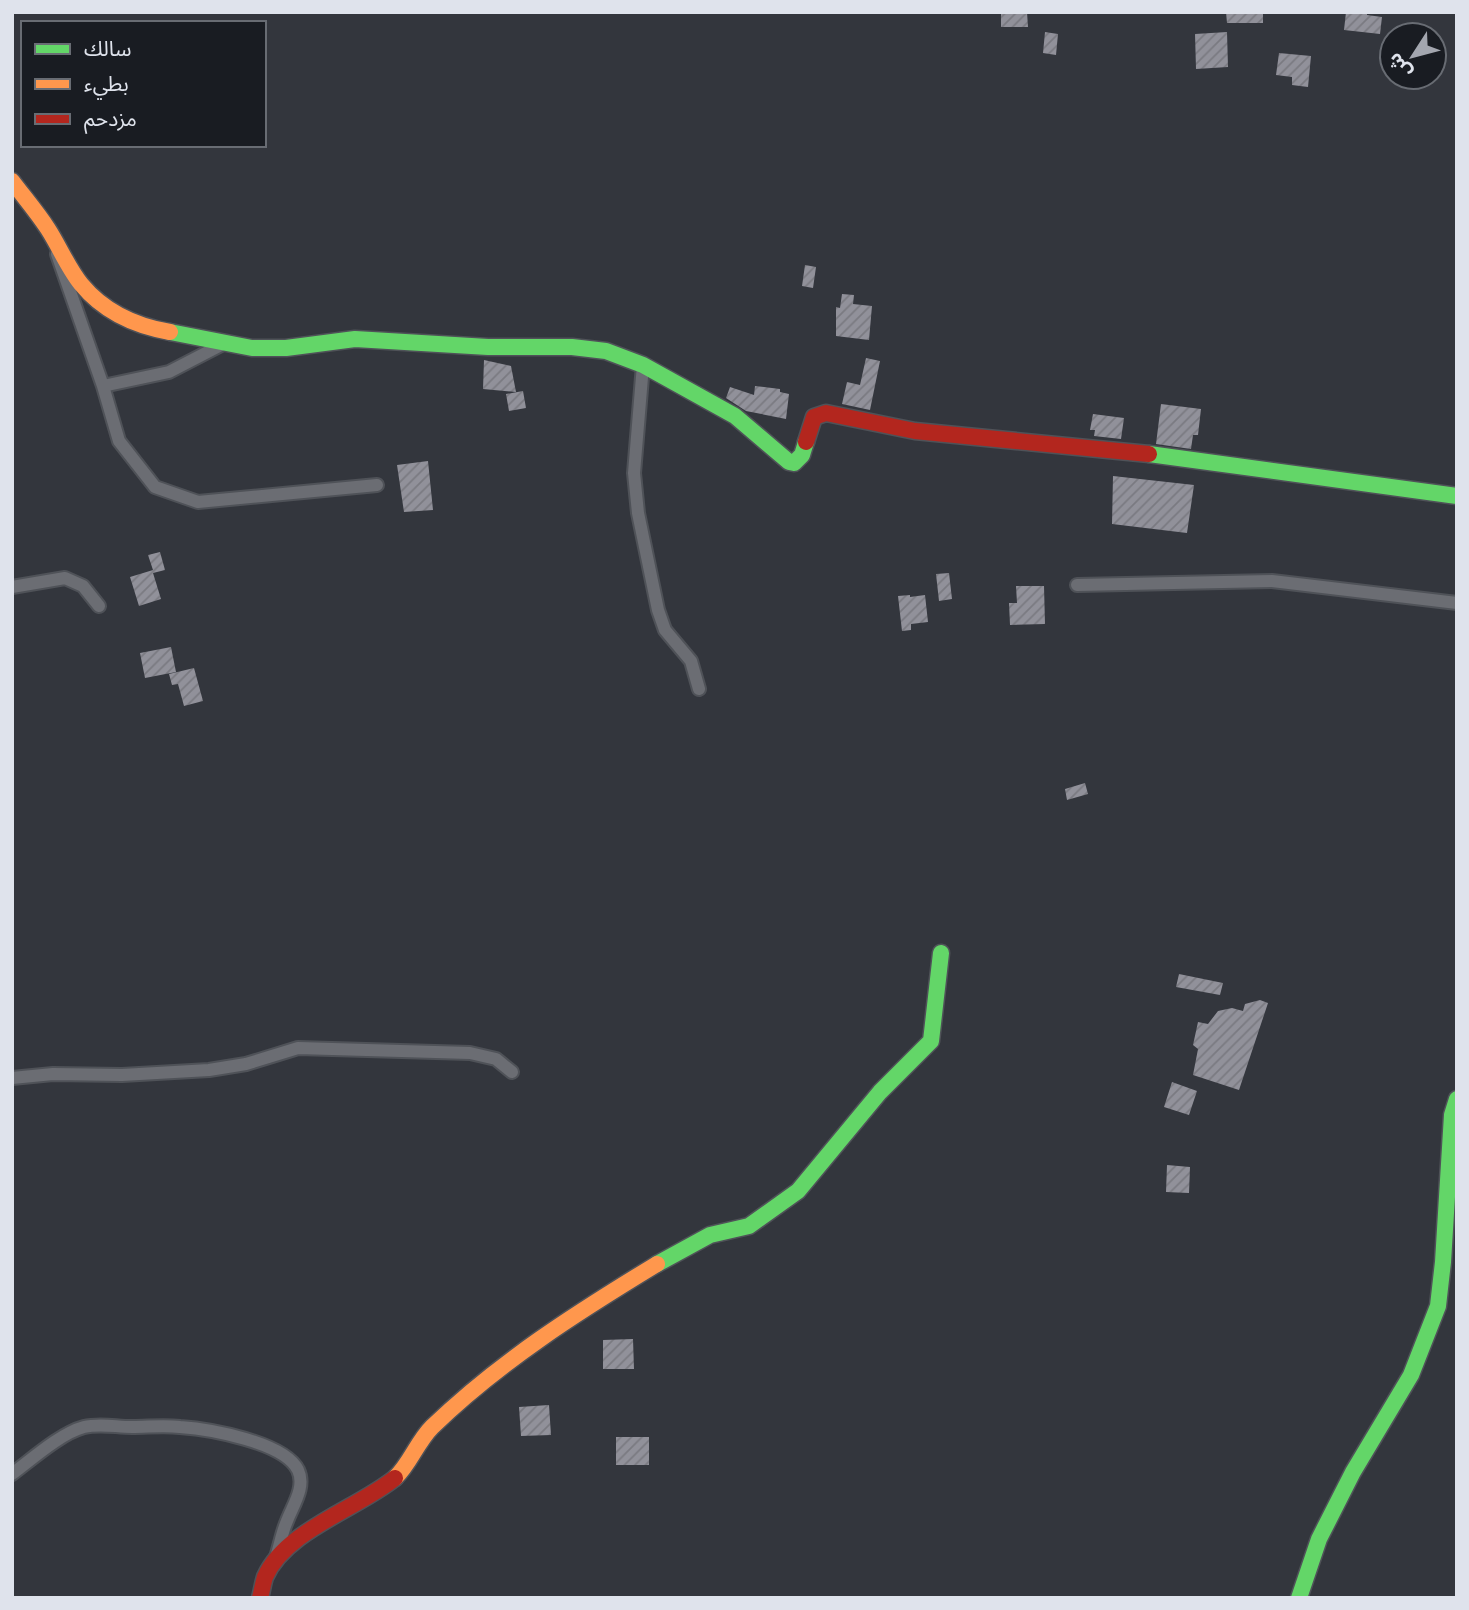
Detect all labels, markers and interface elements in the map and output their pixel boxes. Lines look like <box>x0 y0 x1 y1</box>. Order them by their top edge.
legend <box>21 21 266 147</box>
north arrow <box>1378 21 1448 91</box>
text: سالك <box>84 37 131 64</box>
text: ش <box>1384 47 1418 82</box>
text: بطيء <box>84 72 129 100</box>
text: مزدحم <box>84 107 137 134</box>

